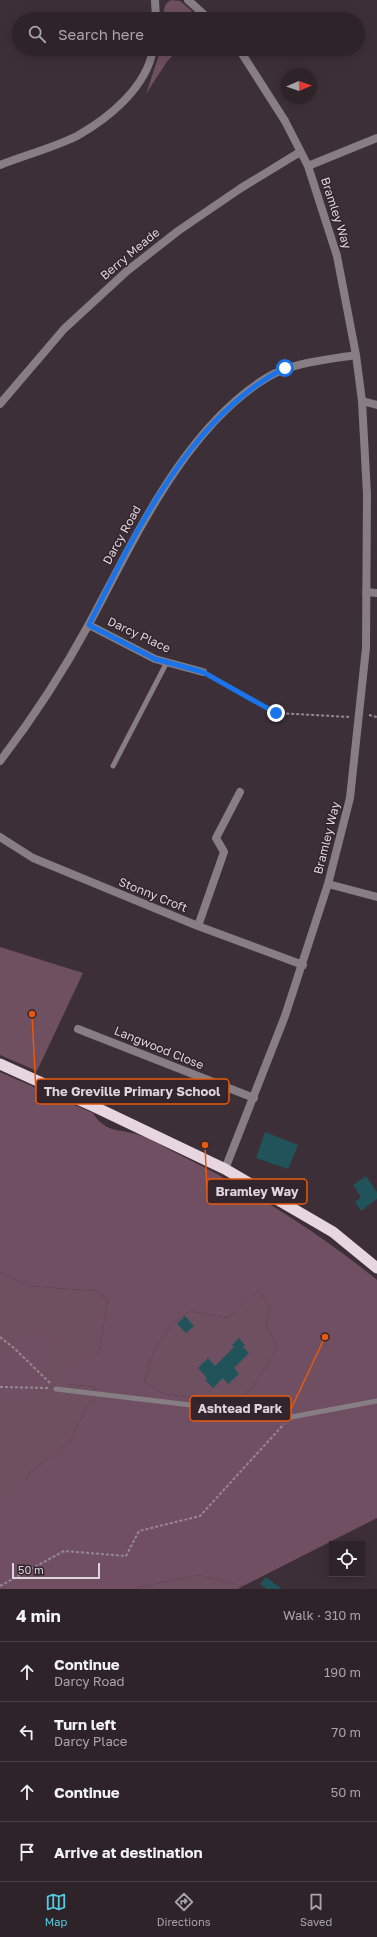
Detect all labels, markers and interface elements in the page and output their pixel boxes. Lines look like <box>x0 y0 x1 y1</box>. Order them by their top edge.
search box <box>12 12 365 56</box>
icon: search <box>26 23 48 45</box>
text: Search here <box>58 25 144 43</box>
north arrow <box>281 68 317 104</box>
street label: Bramley Way <box>318 175 355 251</box>
street label: Berry Meade <box>97 224 162 283</box>
route start <box>276 359 294 377</box>
street label: Darcy Road <box>99 503 144 567</box>
street label: Darcy Place <box>105 613 173 656</box>
route end <box>267 704 285 722</box>
street label: Bramley Way <box>310 800 343 876</box>
street label: Stonny Croft <box>117 874 190 915</box>
street label: Langwood Close <box>112 1023 206 1072</box>
callout: The Greville Primary School <box>36 1079 229 1104</box>
text: The Greville Primary School <box>44 1083 221 1099</box>
callout: Bramley Way <box>207 1179 307 1204</box>
text: Bramley Way <box>215 1183 299 1199</box>
callout: Ashtead Park <box>190 1396 291 1421</box>
text: Ashtead Park <box>198 1400 283 1416</box>
map controls <box>329 1541 365 1577</box>
button: locate <box>329 1541 365 1577</box>
scale bar <box>12 1561 100 1580</box>
text: 50 m <box>18 1563 44 1576</box>
text: 4 min <box>16 1605 61 1626</box>
text: Walk · 310 m <box>283 1607 361 1623</box>
text: Continue <box>54 1655 120 1673</box>
icon: ahead <box>16 1661 38 1683</box>
text: 190 m <box>324 1664 361 1680</box>
text: Darcy Road <box>54 1673 125 1689</box>
text: Turn left <box>54 1715 116 1733</box>
icon: left <box>16 1721 38 1743</box>
text: 70 m <box>331 1724 361 1740</box>
text: Darcy Place <box>54 1733 127 1749</box>
icon: ahead <box>16 1781 38 1803</box>
text: Continue <box>54 1783 120 1801</box>
text: 50 m <box>331 1784 361 1800</box>
icon: arrive <box>16 1841 38 1863</box>
text: Arrive at destination <box>54 1843 203 1861</box>
tab: Map <box>45 1891 67 1928</box>
tab: Directions <box>157 1891 211 1928</box>
tab: Saved <box>300 1891 332 1928</box>

